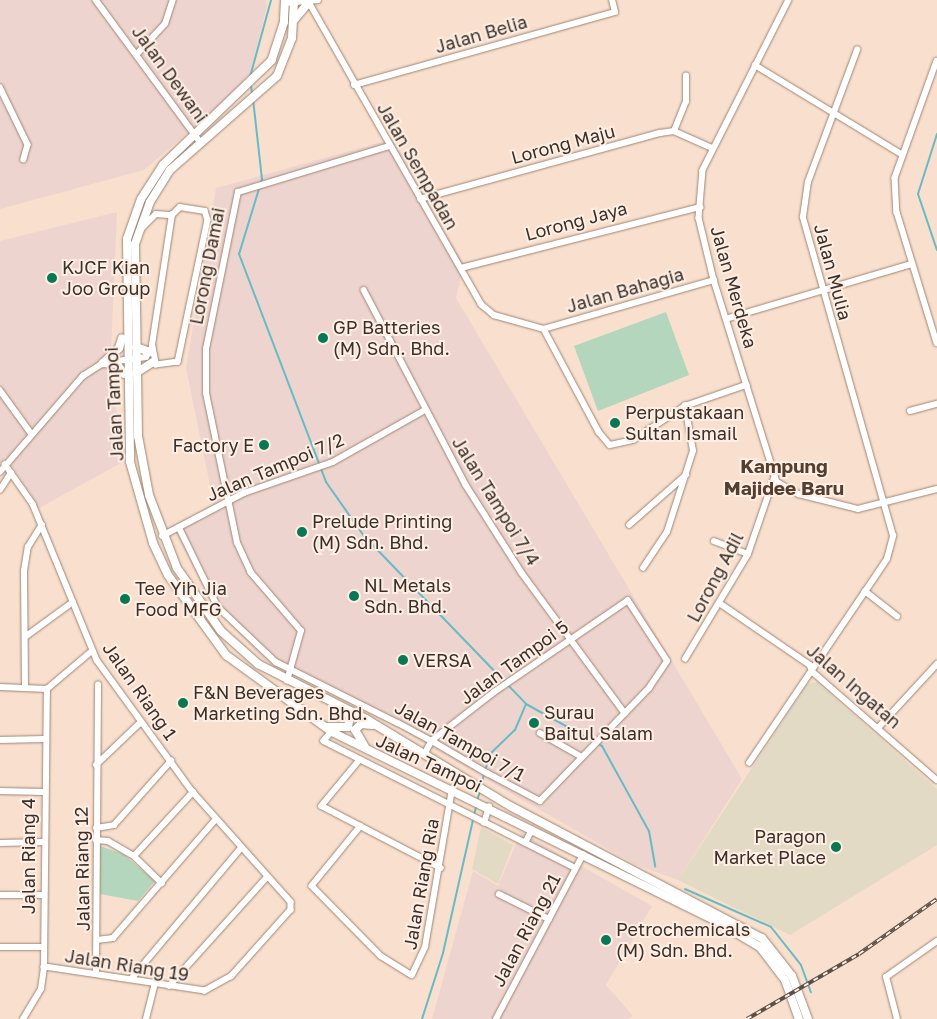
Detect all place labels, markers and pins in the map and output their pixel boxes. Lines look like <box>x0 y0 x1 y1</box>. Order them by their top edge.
place label: KJCF Kian Joo Group <box>62 257 150 300</box>
marker: KJCF Kian Joo Group <box>46 272 58 284</box>
place label: GP Batteries (M) Sdn. Bhd. <box>333 317 450 359</box>
marker: GP Batteries (M) Sdn. Bhd. <box>317 332 329 344</box>
place label: Perpustakaan Sultan Ismail <box>625 402 744 444</box>
marker: Perpustakaan Sultan Ismail <box>609 417 621 429</box>
place label: Factory E <box>173 434 254 456</box>
marker: Factory E <box>258 439 270 451</box>
place label: Prelude Printing (M) Sdn. Bhd. <box>312 511 452 554</box>
marker: Prelude Printing (M) Sdn. Bhd. <box>296 526 308 538</box>
place label: NL Metals Sdn. Bhd. <box>364 575 451 618</box>
place label: Tee Yih Jia Food MFG <box>135 578 227 620</box>
marker: NL Metals Sdn. Bhd. <box>348 590 360 602</box>
marker: Tee Yih Jia Food MFG <box>119 593 131 605</box>
place label: VERSA <box>413 649 472 671</box>
marker: VERSA <box>397 654 409 666</box>
place label: F&N Beverages Marketing Sdn. Bhd. <box>193 682 368 724</box>
marker: F&N Beverages Marketing Sdn. Bhd. <box>177 697 189 709</box>
place label: Surau Baitul Salam <box>544 702 653 744</box>
marker: Surau Baitul Salam <box>528 717 540 729</box>
place label: Paragon Market Place <box>713 826 826 869</box>
marker: Paragon Market Place <box>830 841 842 853</box>
place label: Petrochemicals (M) Sdn. Bhd. <box>616 919 750 962</box>
marker: Petrochemicals (M) Sdn. Bhd. <box>600 934 612 946</box>

